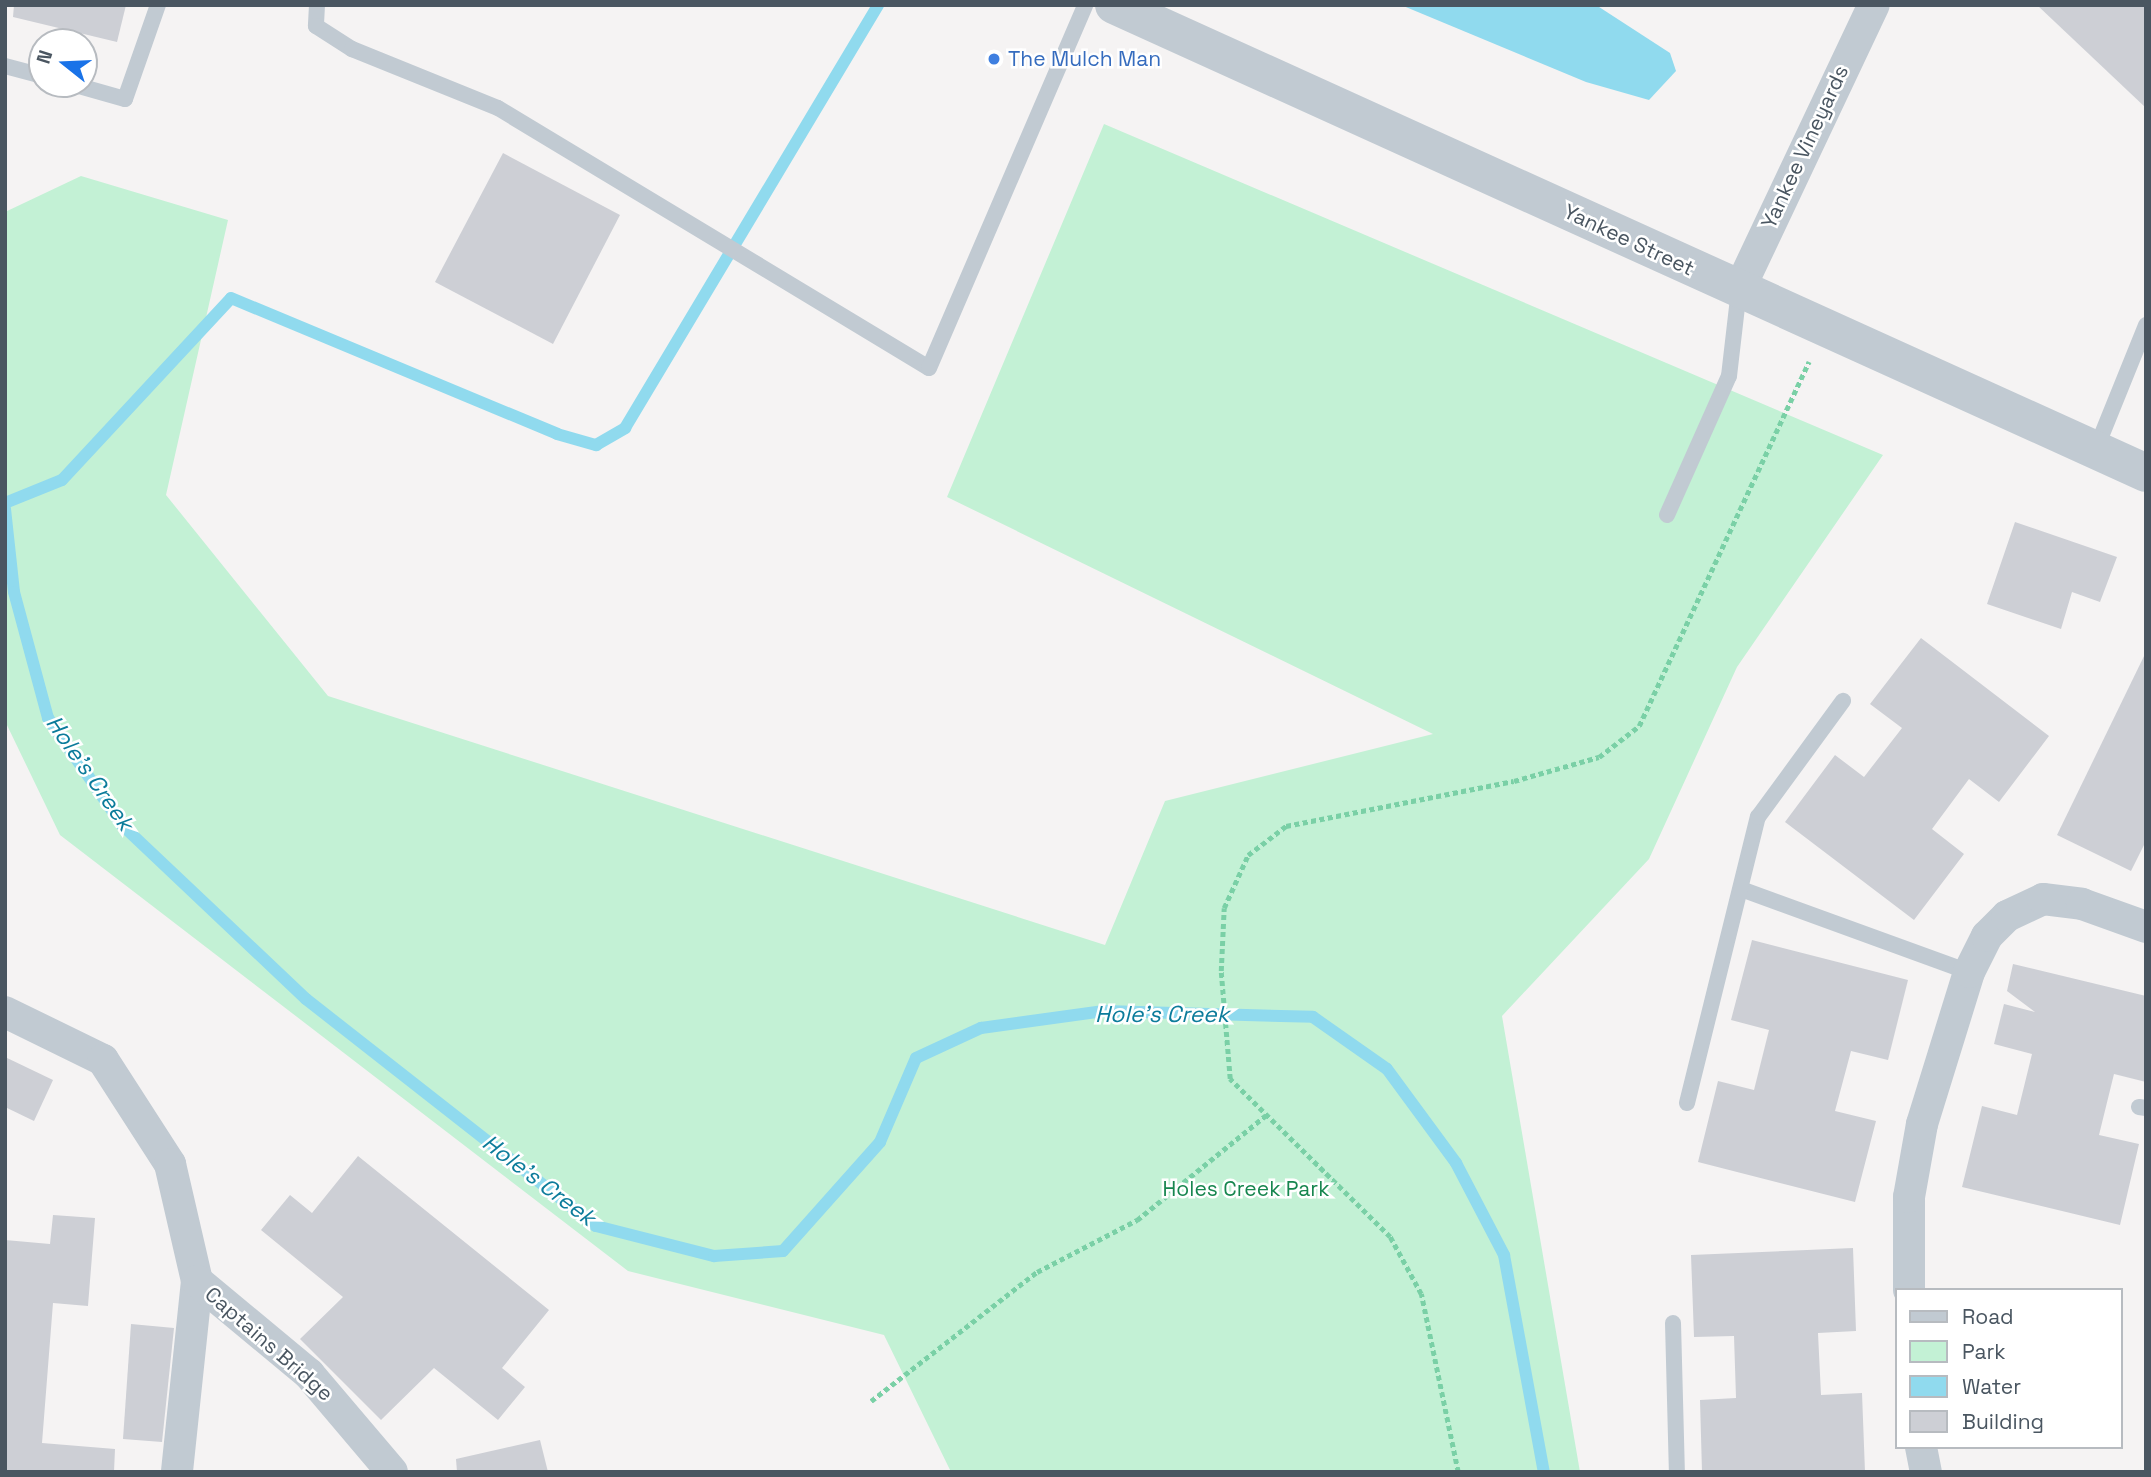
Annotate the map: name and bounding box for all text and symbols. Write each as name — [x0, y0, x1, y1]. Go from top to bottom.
north arrow — [28, 28, 98, 98]
place label: The Mulch Man — [1008, 46, 1161, 72]
text: N — [31, 47, 58, 67]
marker: The Mulch Man — [986, 51, 1002, 67]
street label: Yankee Vineyards — [1756, 61, 1854, 233]
street label: Yankee Street — [1560, 199, 1698, 281]
water label: Hole's Creek — [40, 710, 140, 836]
water label: Hole's Creek — [1095, 1000, 1229, 1028]
water label: Hole's Creek — [477, 1129, 601, 1231]
park label: Holes Creek Park — [1162, 1176, 1330, 1202]
street label: Captains Bridge — [200, 1282, 338, 1406]
legend — [1896, 1288, 2123, 1449]
text: Road — [1962, 1303, 2014, 1330]
text: Park — [1962, 1338, 2006, 1365]
text: Water — [1962, 1373, 2021, 1400]
text: Building — [1962, 1408, 2044, 1435]

